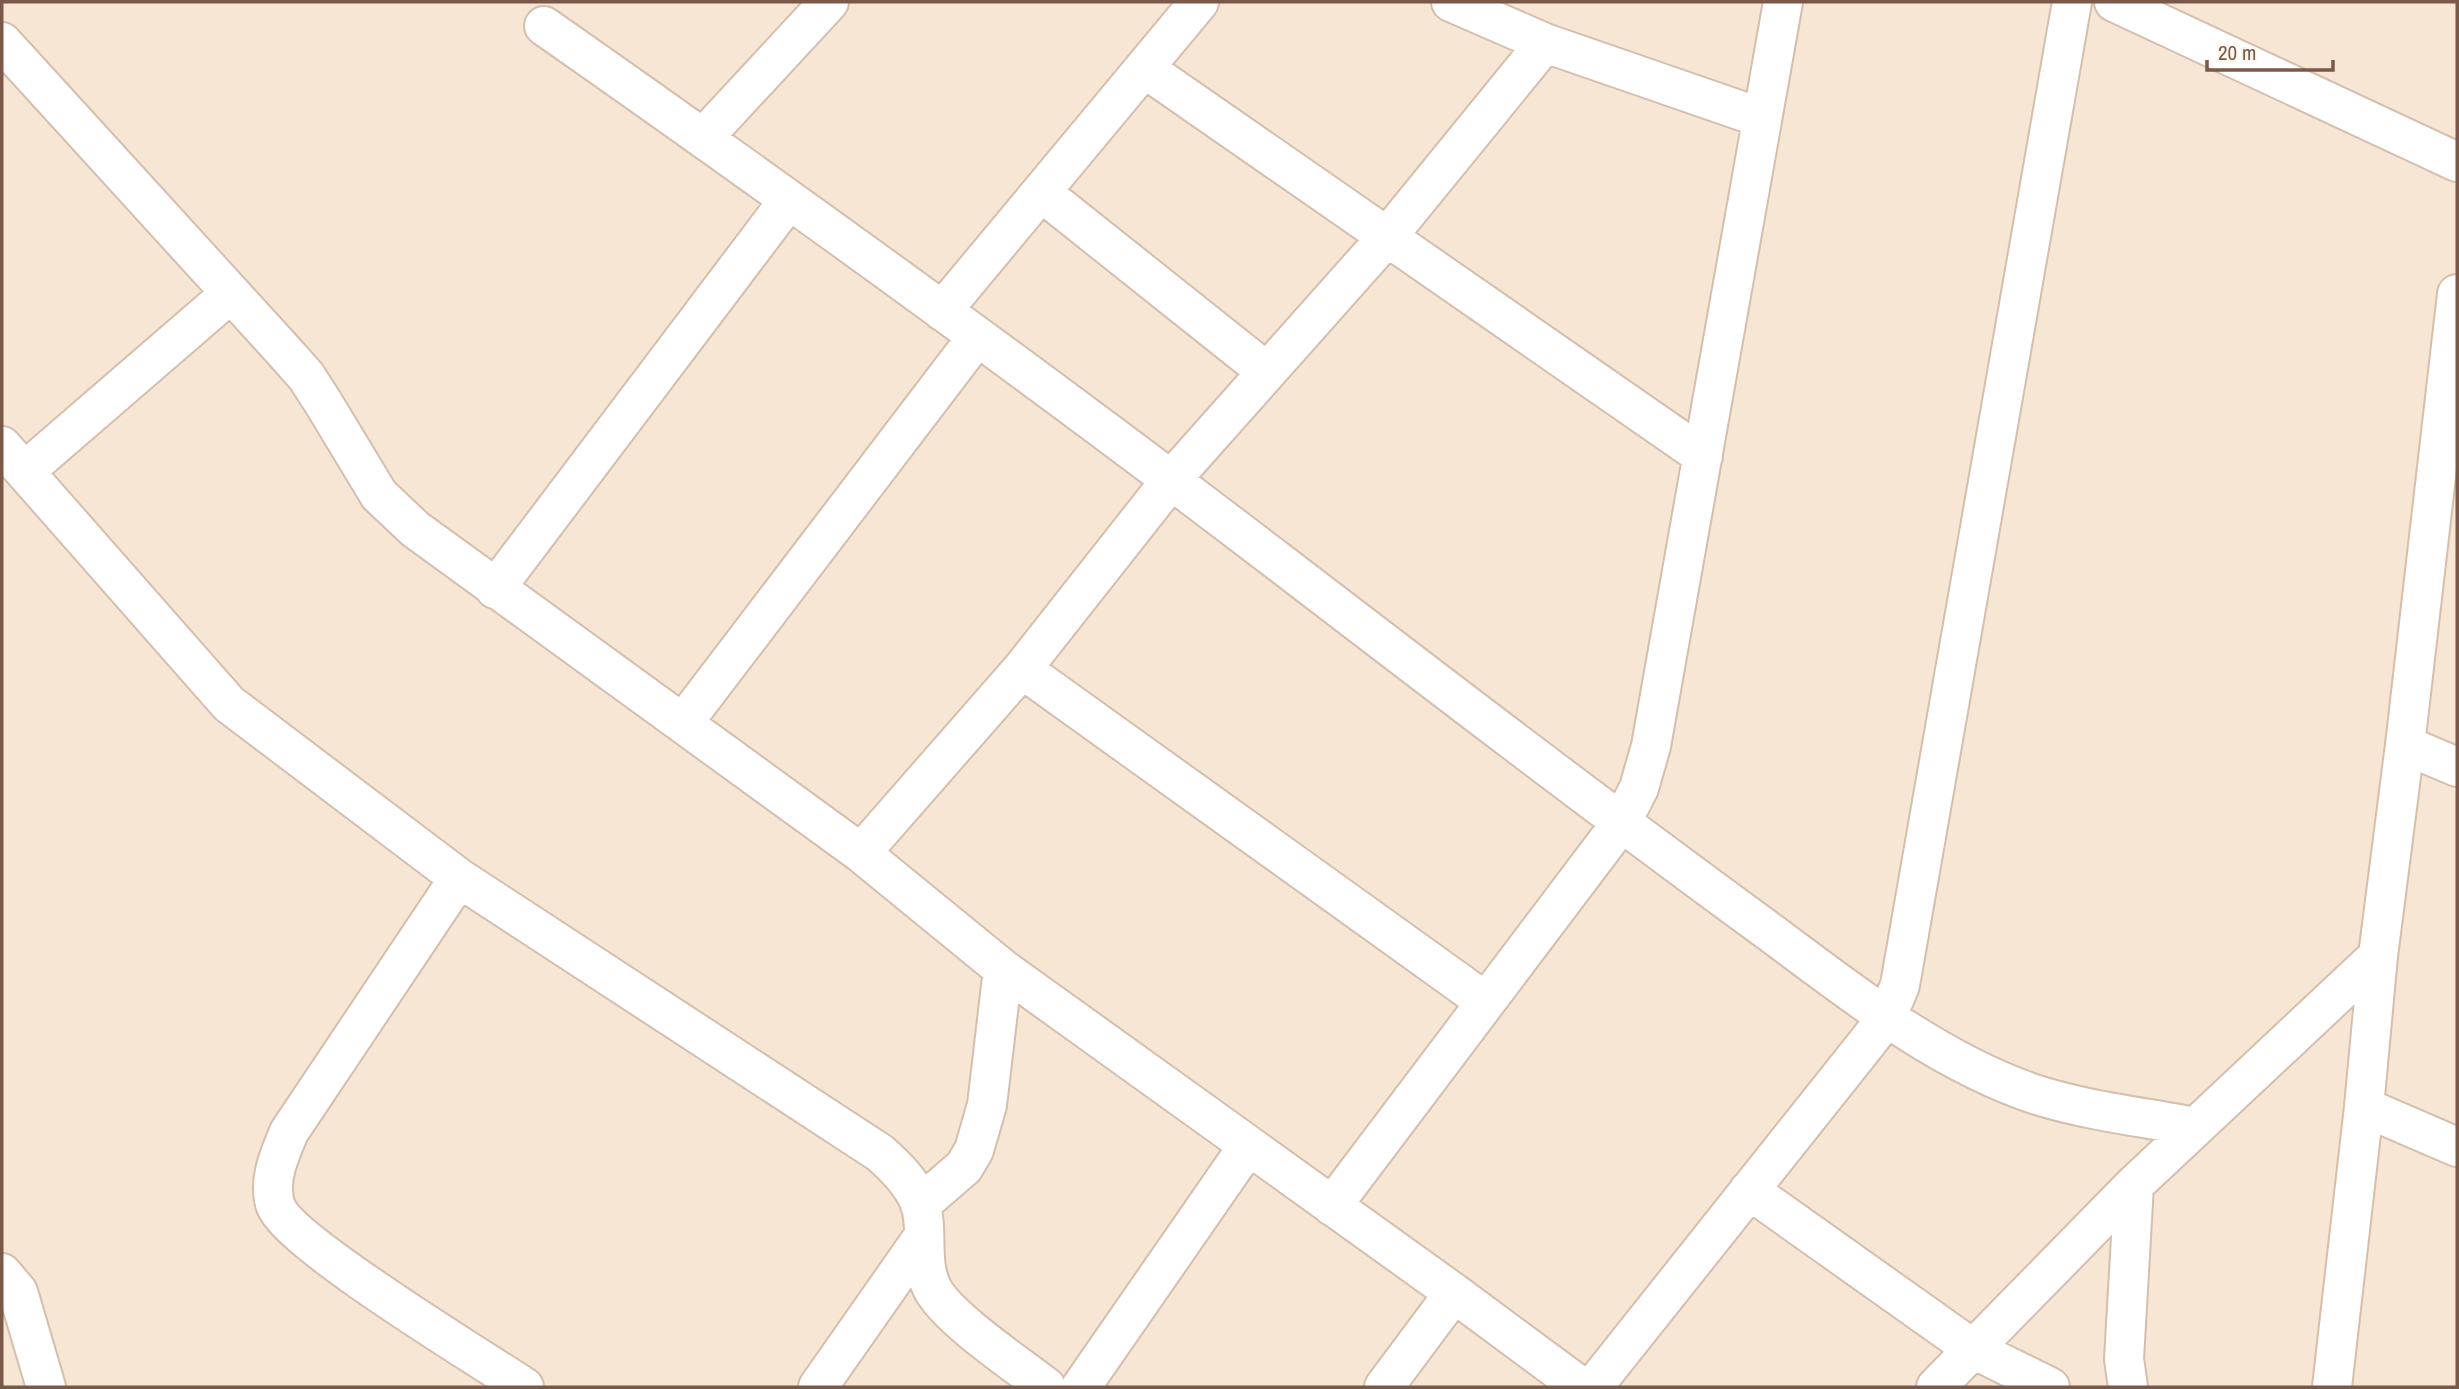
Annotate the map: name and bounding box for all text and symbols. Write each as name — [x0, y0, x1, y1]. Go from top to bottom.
scale bar — [2207, 28, 2333, 72]
text: 20 m — [2218, 38, 2256, 67]

